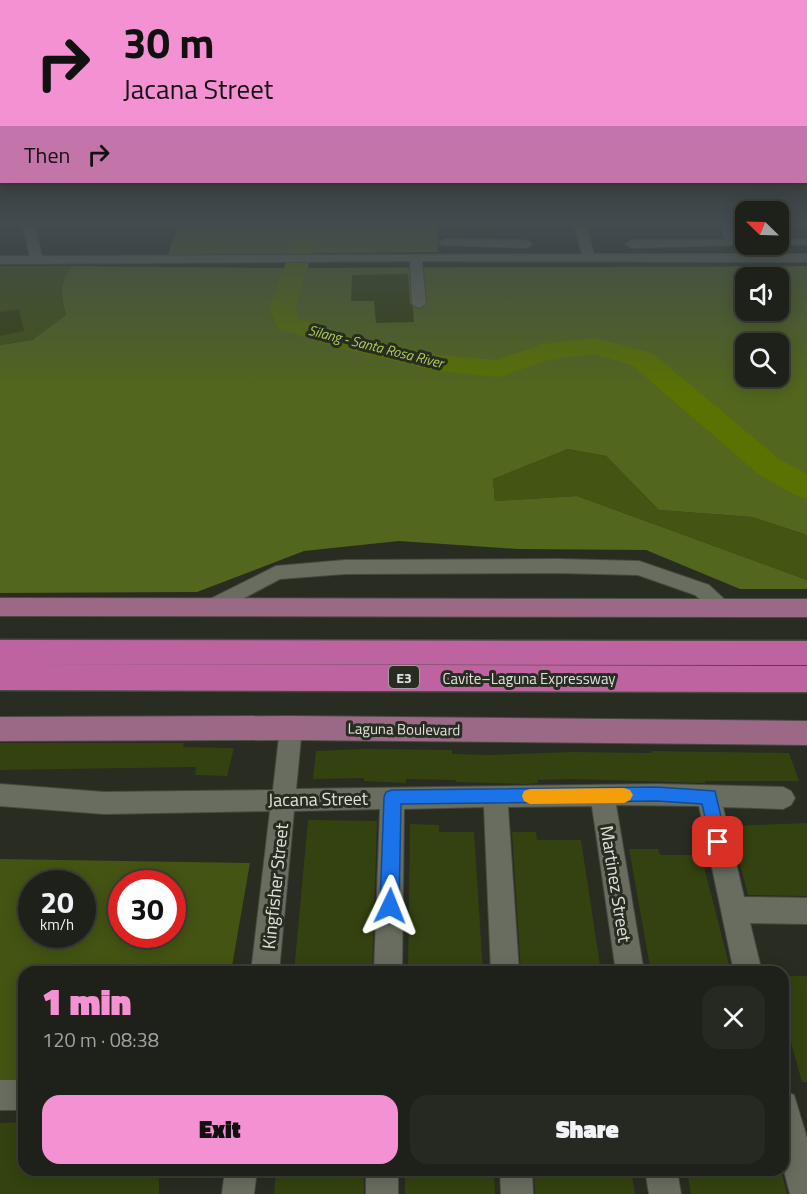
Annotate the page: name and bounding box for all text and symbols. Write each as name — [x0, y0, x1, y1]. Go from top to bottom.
text: 30 m — [123, 10, 215, 74]
icon: right — [24, 24, 102, 102]
text: Jacana Street — [123, 68, 273, 109]
text: Then — [24, 138, 70, 172]
icon: right — [82, 138, 115, 171]
north arrow — [735, 201, 789, 255]
map controls — [735, 201, 789, 387]
button: sound — [735, 267, 789, 321]
water label: Silang - Santa Rosa River — [306, 319, 447, 373]
button: search — [735, 333, 789, 387]
road number: E3 — [389, 666, 419, 688]
street label: Cavite–Laguna Expressway — [442, 667, 616, 690]
street label: Laguna Boulevard — [347, 717, 461, 741]
street label: Jacana Street — [268, 785, 369, 813]
pin — [692, 816, 743, 867]
street label: Kingfisher Street — [255, 821, 295, 950]
street label: Martinez Street — [593, 824, 639, 945]
icon: arrive — [701, 825, 734, 858]
speed limit sign: 30 — [108, 870, 186, 948]
position arrow — [358, 874, 422, 938]
text: 20 — [40, 879, 74, 925]
text: km/h — [40, 913, 74, 936]
text: 1 min — [42, 974, 131, 1029]
button: close — [702, 986, 765, 1049]
text: 120 m · 08:38 — [42, 1024, 159, 1055]
button: Exit — [42, 1095, 398, 1164]
button: Share — [410, 1095, 765, 1164]

